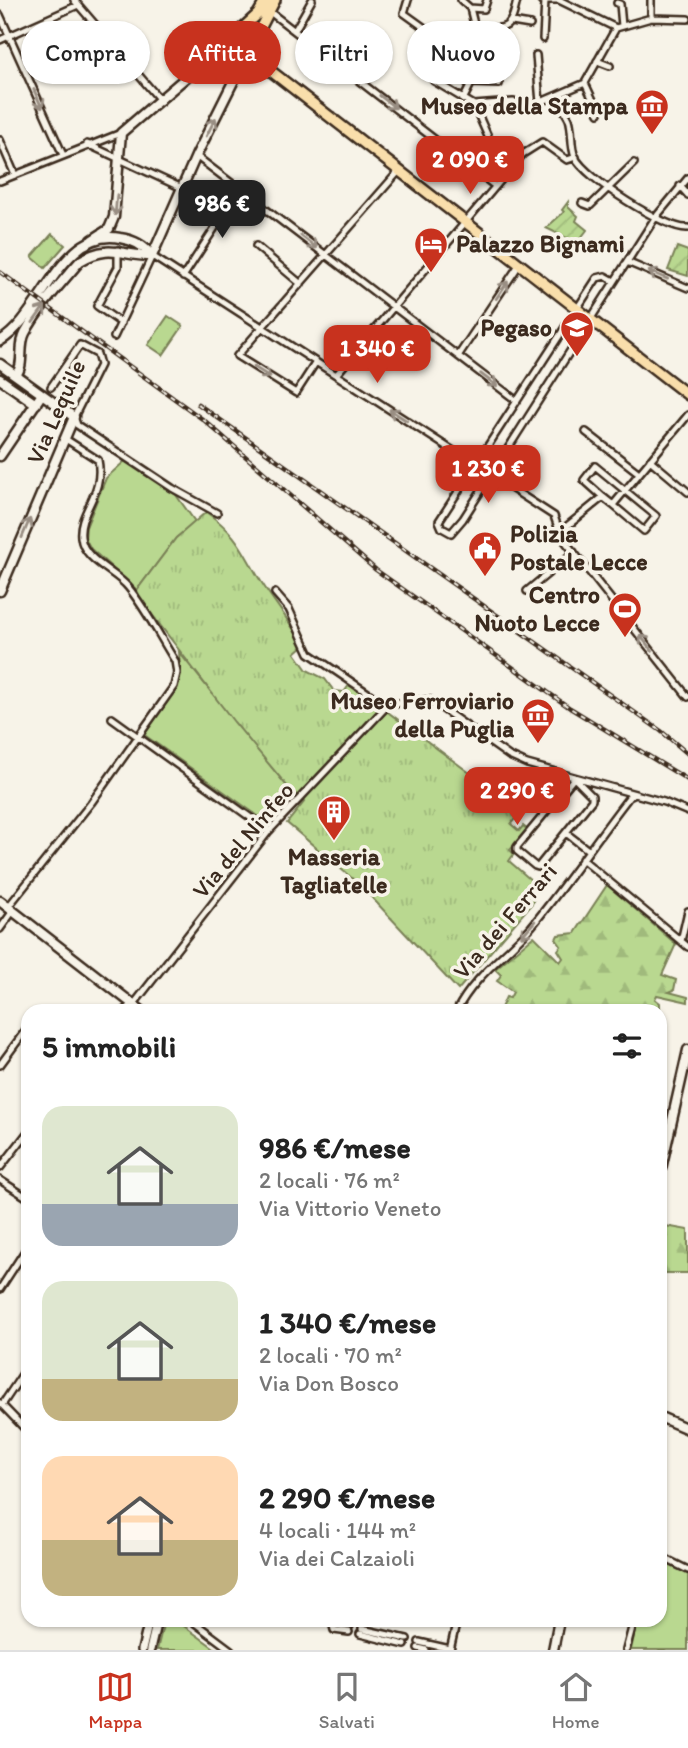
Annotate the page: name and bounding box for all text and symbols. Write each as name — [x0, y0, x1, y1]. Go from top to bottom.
chip: Compra — [21, 21, 150, 84]
chip: Affitta — [164, 21, 281, 84]
chip: Filtri — [295, 21, 393, 84]
chip: Nuovo — [407, 21, 520, 84]
museum icon: Museo della Stampa — [633, 87, 671, 136]
one-way arrow — [32, 88, 45, 109]
place label: Museo della Stampa — [421, 91, 628, 121]
one-way arrow — [378, 95, 396, 110]
one-way arrow — [204, 117, 218, 138]
pin: 2 090 € — [405, 136, 535, 196]
text: 2 090 € — [432, 145, 508, 173]
pin: 986 € — [173, 180, 271, 240]
text: 986 € — [194, 189, 250, 217]
one-way arrow — [109, 193, 122, 216]
hotel icon: Palazzo Bignami — [412, 225, 450, 274]
place label: Palazzo Bignami — [456, 229, 625, 259]
one-way arrow — [299, 235, 317, 250]
one-way arrow — [647, 268, 669, 281]
one-way arrow — [495, 281, 509, 301]
one-way arrow — [32, 305, 46, 324]
school or university icon: Pegaso — [558, 309, 596, 358]
place label: Pegaso — [481, 313, 552, 343]
pin: 1 340 € — [312, 326, 442, 385]
text: 1 340 € — [340, 334, 414, 362]
street label: Via Lequile — [20, 355, 91, 469]
one-way arrow — [252, 365, 272, 379]
one-way arrow — [480, 373, 498, 388]
one-way arrow — [389, 408, 409, 422]
pin: 1 230 € — [423, 446, 553, 505]
text: 1 230 € — [452, 454, 524, 482]
one-way arrow — [20, 518, 33, 540]
place label: Polizia Postale Lecce — [510, 519, 648, 576]
public building icon: Polizia Postale Lecce — [466, 529, 504, 578]
place label: Centro Nuoto Lecce — [475, 580, 600, 637]
sports icon: Centro Nuoto Lecce — [606, 590, 644, 639]
one-way arrow — [638, 634, 653, 653]
place label: Museo Ferroviario della Puglia — [330, 686, 514, 744]
museum icon: Museo Ferroviario della Puglia — [519, 696, 557, 745]
pin: 2 290 € — [452, 768, 582, 827]
street label: Via del Ninfeo — [186, 776, 300, 904]
text: 2 290 € — [480, 776, 554, 804]
building icon: Masseria Tagliatelle — [315, 793, 353, 842]
place label: Masseria Tagliatelle — [280, 842, 387, 900]
street label: Via dei Ferrari — [446, 857, 563, 985]
one-way arrow — [520, 919, 536, 937]
icon: filters — [608, 1027, 646, 1065]
text: 5 immobili — [42, 1028, 176, 1065]
text: 986 €/mese — [259, 1129, 411, 1166]
icon: home — [98, 1134, 182, 1218]
text: 2 locali · 76 m² — [259, 1166, 400, 1194]
text: Via Vittorio Veneto — [259, 1194, 441, 1222]
text: 1 340 €/mese — [259, 1304, 436, 1341]
icon: home — [98, 1309, 182, 1393]
text: 2 locali · 70 m² — [259, 1341, 402, 1369]
text: Via Don Bosco — [259, 1369, 399, 1397]
text: 2 290 €/mese — [259, 1479, 435, 1516]
icon: home — [98, 1484, 182, 1568]
text: 4 locali · 144 m² — [259, 1516, 416, 1544]
text: Via dei Calzaioli — [259, 1544, 415, 1572]
tab: Mappa — [88, 1668, 142, 1733]
tab: Salvati — [319, 1668, 375, 1733]
tab: Home — [552, 1668, 600, 1733]

